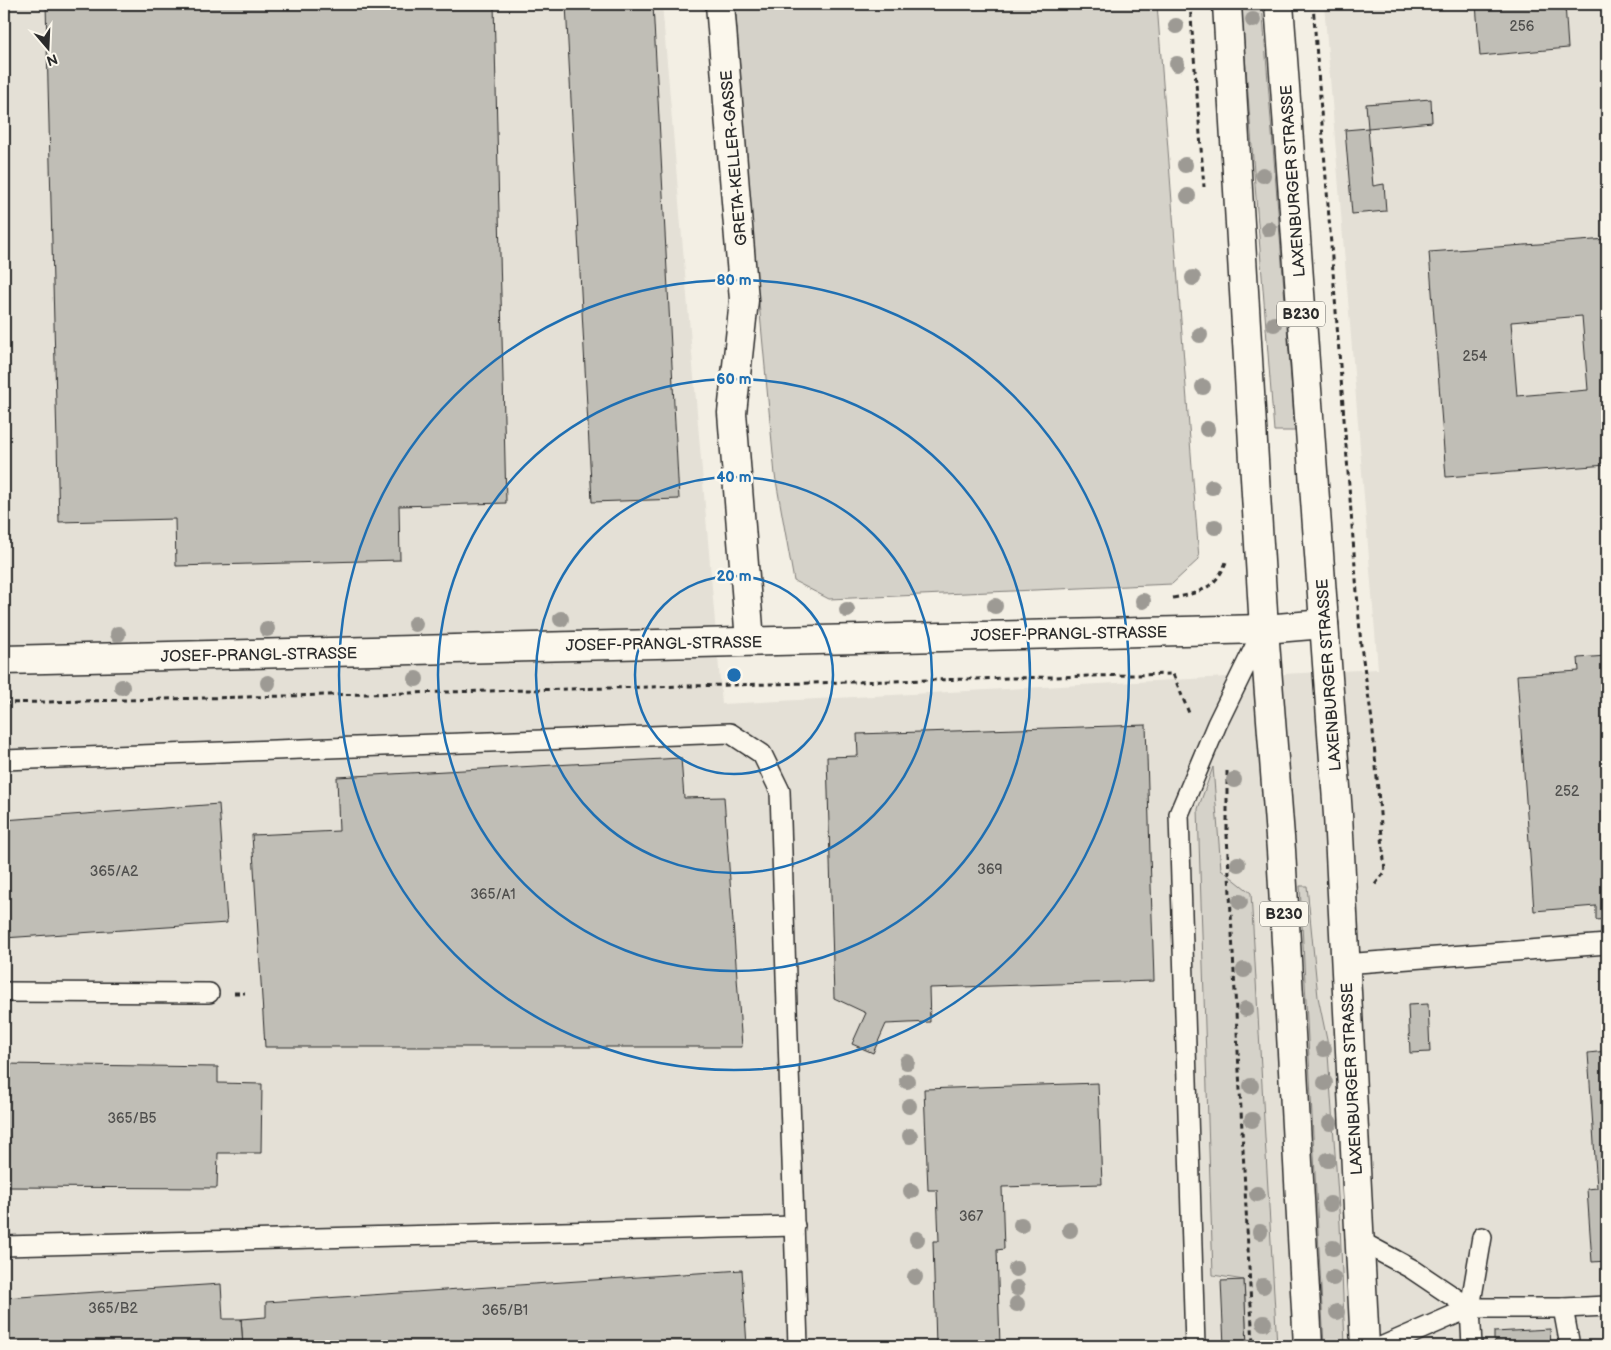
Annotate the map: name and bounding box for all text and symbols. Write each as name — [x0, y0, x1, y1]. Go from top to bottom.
house number: 256 — [1510, 18, 1535, 35]
north arrow — [22, 22, 72, 72]
text: N — [44, 50, 60, 70]
street label: GRETA-KELLER-GASSE — [717, 69, 752, 246]
street label: LAXENBURGER STRASSE — [1277, 84, 1310, 278]
text: 80 m — [716, 271, 752, 290]
road number: B230 — [1277, 302, 1325, 326]
house number: 254 — [1463, 348, 1488, 365]
text: 60 m — [716, 370, 752, 389]
text: 40 m — [716, 468, 752, 487]
text: 20 m — [717, 567, 752, 586]
street label: LAXENBURGER STRASSE — [1313, 578, 1346, 772]
street label: JOSEF-PRANGL-STRASSE — [971, 623, 1167, 646]
street label: JOSEF-PRANGL-STRASSE — [566, 633, 762, 656]
street label: JOSEF-PRANGL-STRASSE — [161, 644, 357, 667]
centre of rings — [725, 666, 743, 684]
house number: 252 — [1555, 783, 1580, 800]
house number: 369 — [977, 861, 1003, 878]
house number: 365/A2 — [90, 863, 139, 880]
house number: 365/A1 — [470, 886, 516, 903]
road number: B230 — [1260, 902, 1308, 926]
street label: LAXENBURGER STRASSE — [1338, 982, 1367, 1176]
house number: 365/B5 — [107, 1110, 157, 1127]
house number: 367 — [959, 1208, 983, 1225]
house number: 365/B2 — [88, 1300, 138, 1317]
house number: 365/B1 — [482, 1302, 528, 1319]

